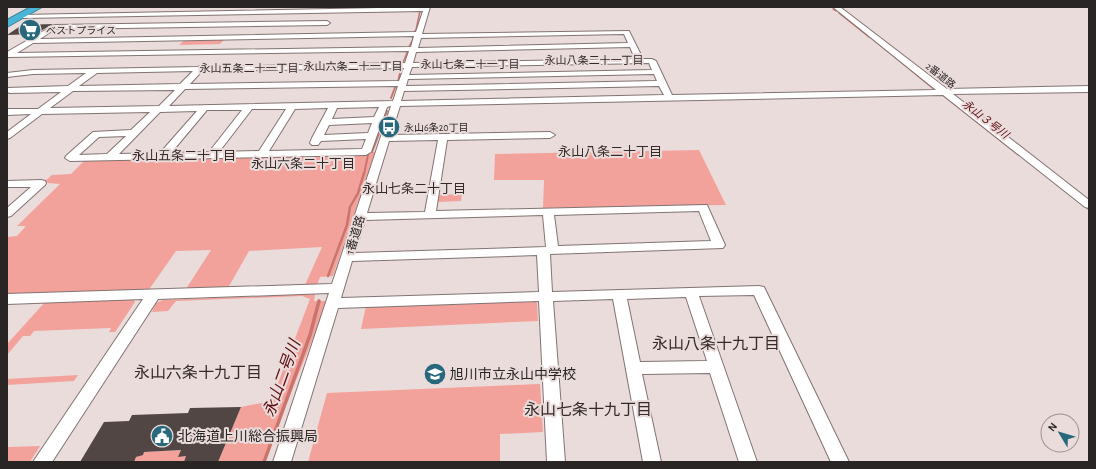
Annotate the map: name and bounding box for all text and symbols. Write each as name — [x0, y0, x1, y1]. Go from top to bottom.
supermarket icon: ベストプライス — [17, 17, 43, 43]
place label: ベストプライス — [46, 26, 116, 36]
district label: 永山八条二十一丁目 — [545, 54, 644, 66]
district label: 永山七条二十一丁目 — [421, 58, 520, 70]
district label: 永山六条二十一丁目 — [304, 60, 403, 72]
street label: 2番道路 — [924, 60, 958, 90]
district label: 永山五条二十一丁目 — [200, 62, 299, 74]
water label: 永山３号川 — [961, 97, 1012, 141]
bus stop icon: 永山6条20丁目 — [376, 114, 402, 140]
place label: 永山6条20丁目 — [404, 122, 469, 133]
district label: 永山八条二十丁目 — [558, 144, 662, 159]
district label: 永山五条二十丁目 — [132, 148, 236, 163]
district label: 永山六条二十丁目 — [251, 156, 355, 171]
district label: 永山七条二十丁目 — [362, 181, 466, 196]
street label: 1番道路 — [342, 214, 367, 256]
district label: 永山八条十九丁目 — [652, 335, 780, 352]
water label: 永山二号川 — [260, 336, 304, 419]
school or university icon: 旭川市立永山中学校 — [422, 361, 448, 387]
district label: 永山六条十九丁目 — [134, 364, 262, 381]
place label: 旭川市立永山中学校 — [450, 367, 576, 382]
district label: 永山七条十九丁目 — [524, 401, 652, 418]
north arrow — [1040, 413, 1080, 453]
text: N — [1046, 421, 1059, 434]
public building icon: 北海道上川総合振興局 — [149, 423, 175, 449]
place label: 北海道上川総合振興局 — [178, 428, 318, 444]

